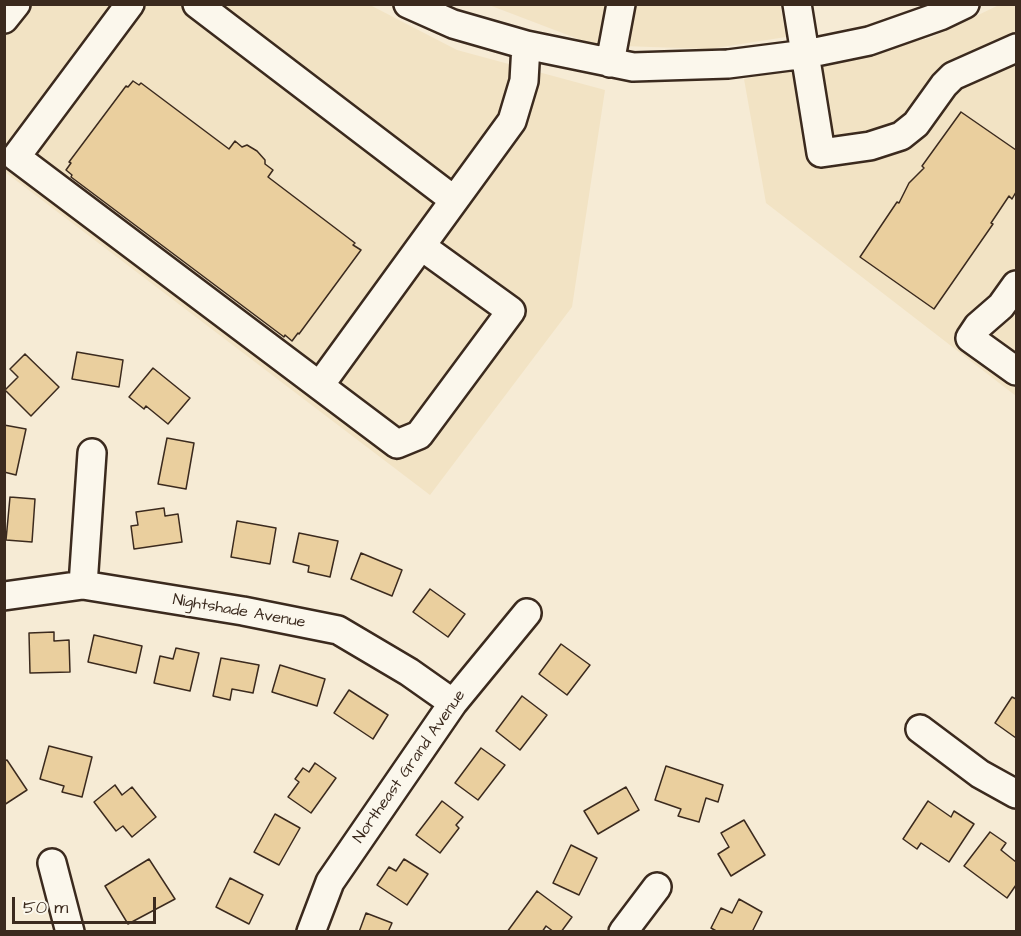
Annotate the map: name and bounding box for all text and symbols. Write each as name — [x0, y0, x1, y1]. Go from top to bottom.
street label: Nightshade Avenue — [171, 591, 307, 633]
street label: Northeast Grand Avenue — [350, 687, 470, 847]
scale bar — [15, 885, 159, 923]
text: 50 m — [23, 895, 68, 920]

